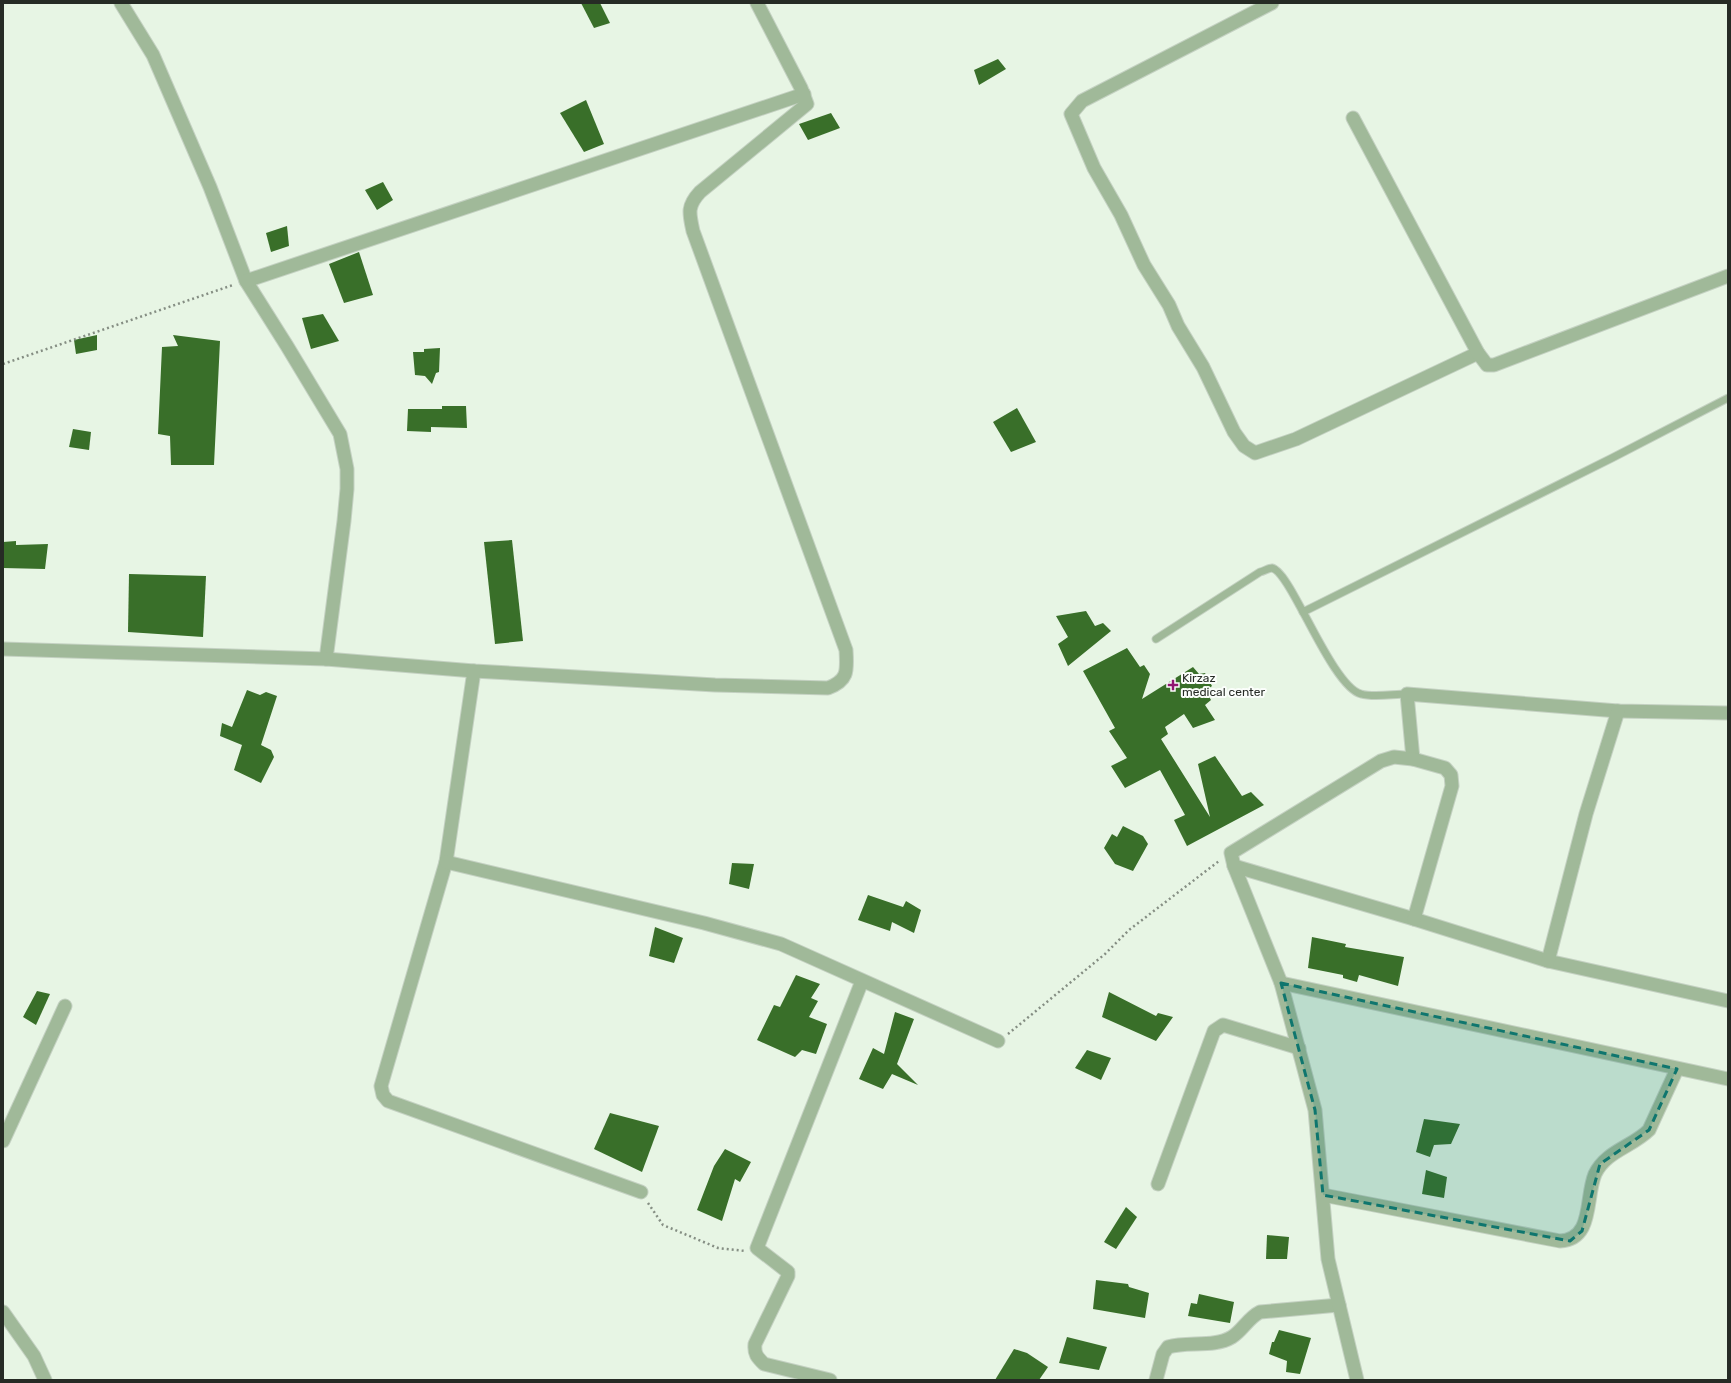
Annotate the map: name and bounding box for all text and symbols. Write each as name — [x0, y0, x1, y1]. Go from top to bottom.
place label: Kirzaz medical center — [1182, 671, 1265, 699]
marker: Kirzaz medical center — [1167, 679, 1179, 691]

